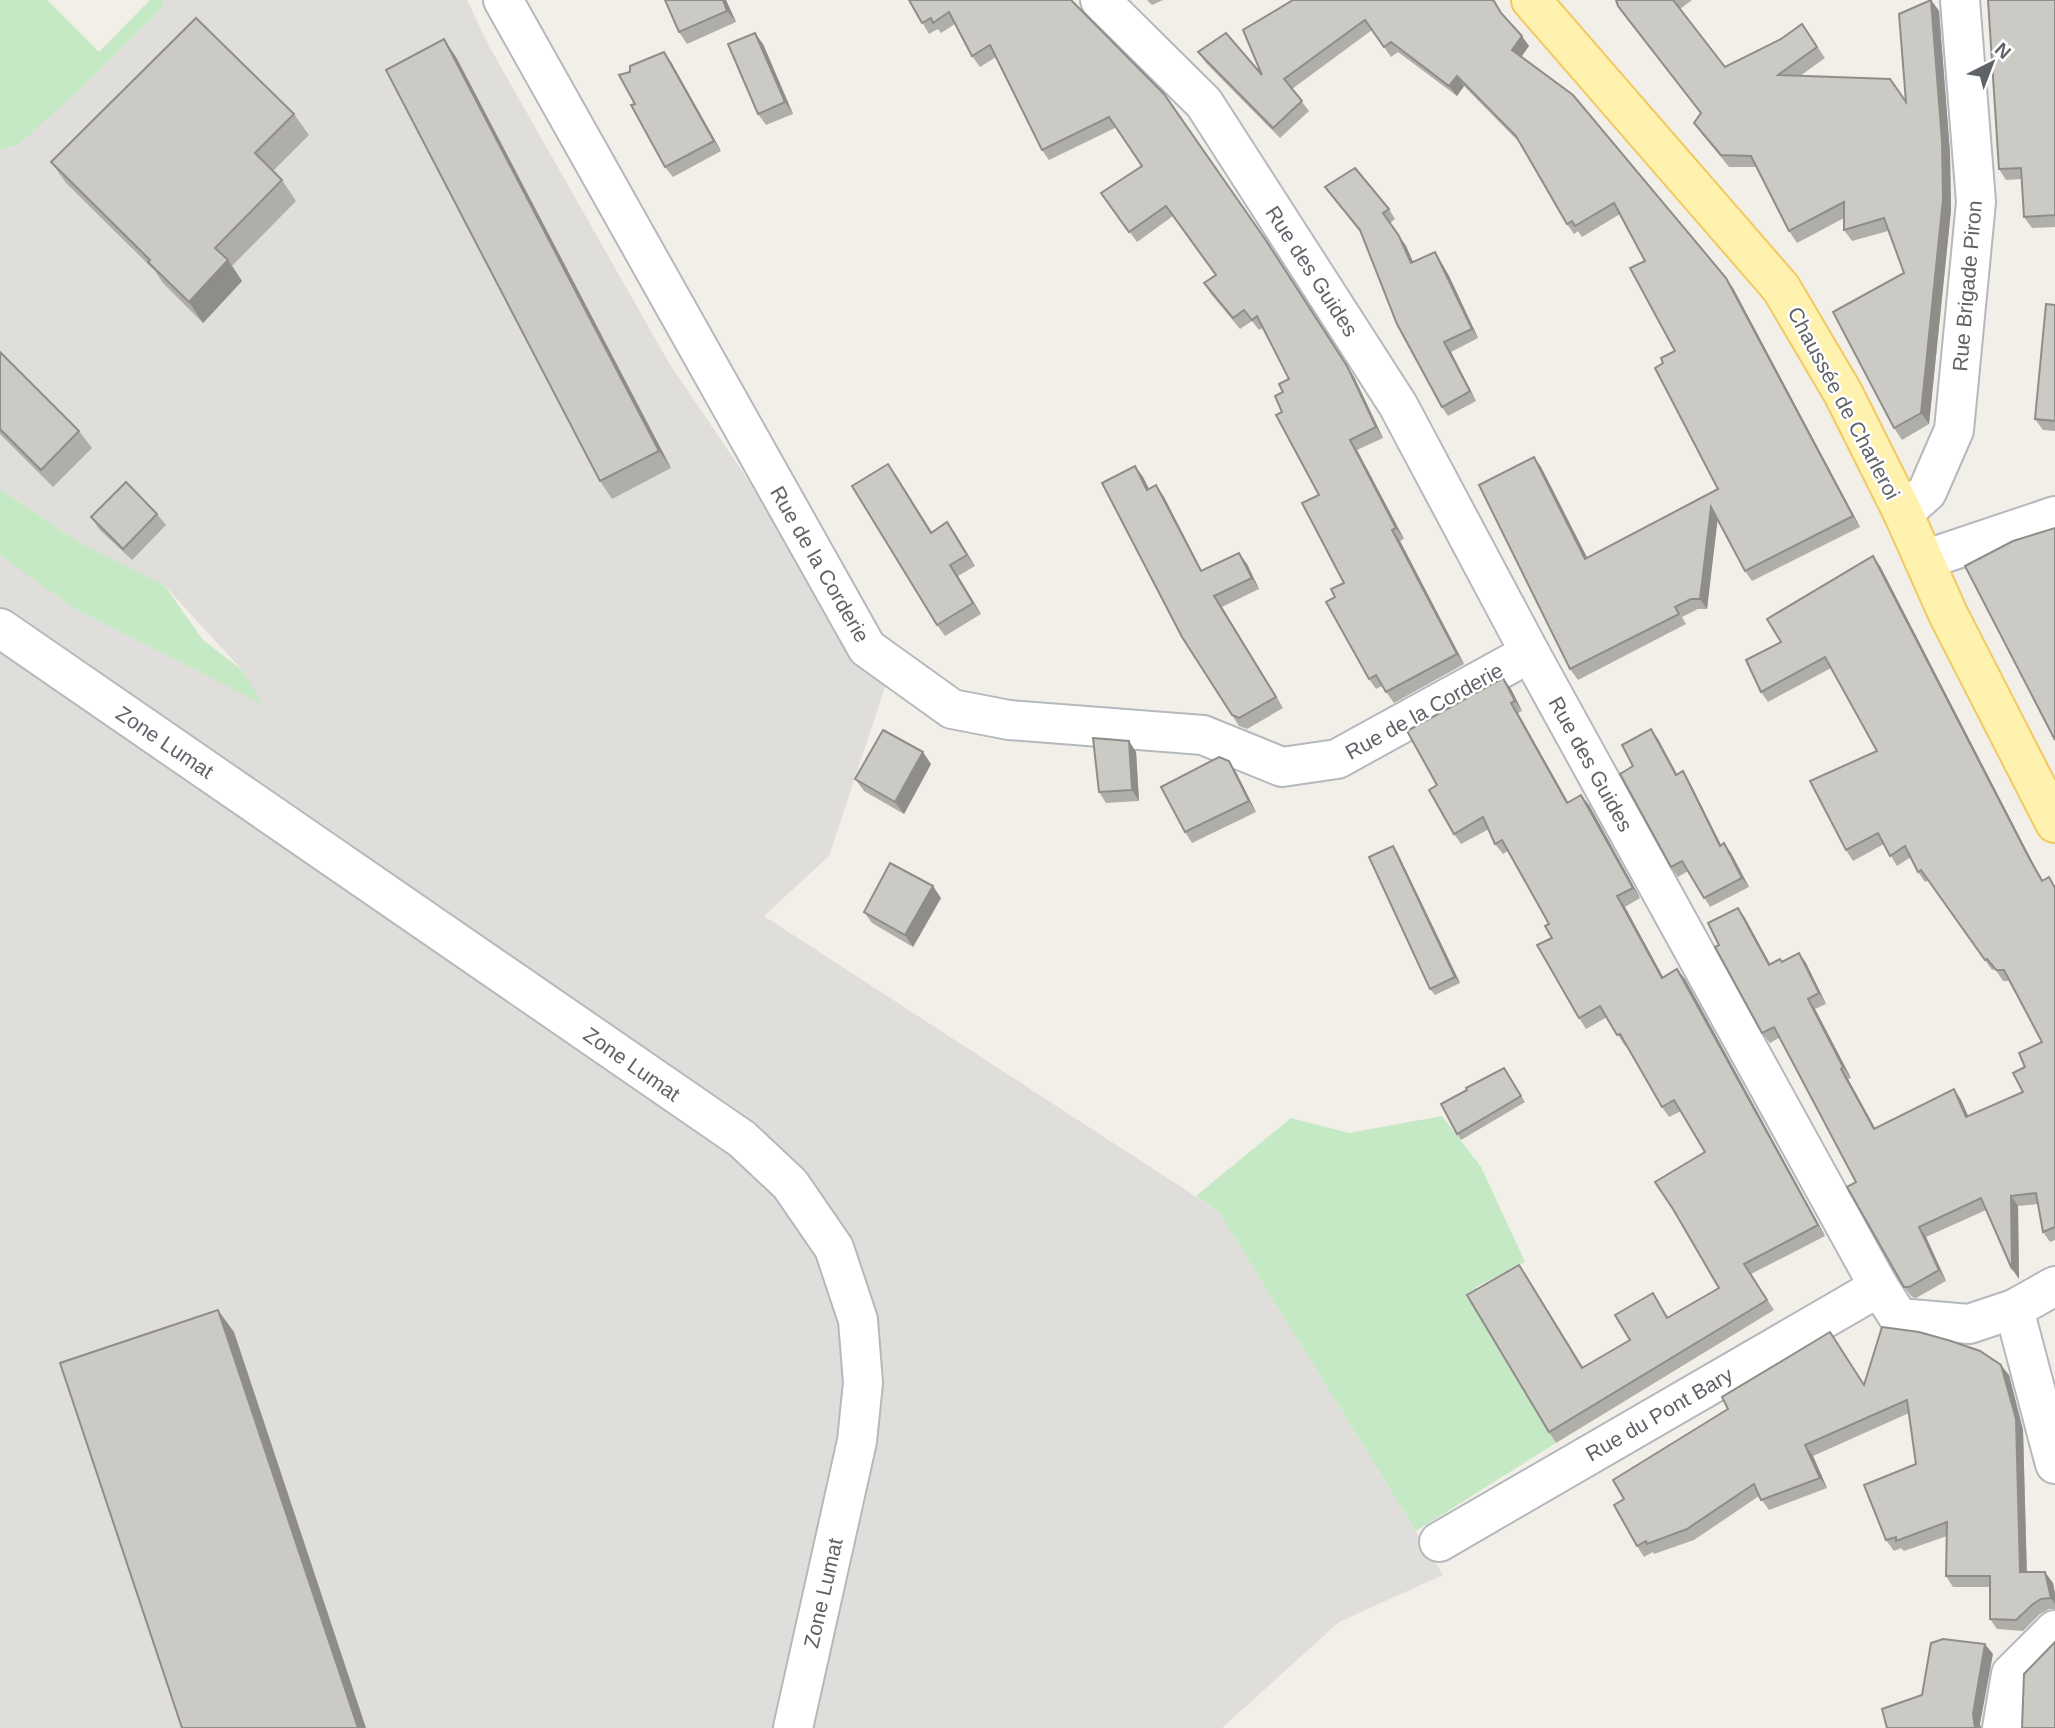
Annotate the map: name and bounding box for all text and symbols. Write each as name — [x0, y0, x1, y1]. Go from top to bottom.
north arrow — [1957, 28, 2027, 98]
text: N — [1991, 38, 2015, 63]
street label: Rue Brigade Piron — [1948, 200, 1986, 372]
street label: Rue des Guides — [1261, 202, 1363, 340]
street label: Chaussée de Charleroi — [1783, 303, 1905, 503]
street label: Rue de la Corderie — [766, 482, 874, 646]
street label: Rue de la Corderie — [1341, 658, 1507, 764]
street label: Rue des Guides — [1544, 693, 1638, 835]
street label: Zone Lumat — [112, 701, 218, 783]
street label: Zone Lumat — [579, 1022, 685, 1106]
street label: Rue du Pont Bary — [1581, 1362, 1737, 1465]
street label: Zone Lumat — [799, 1536, 847, 1650]

